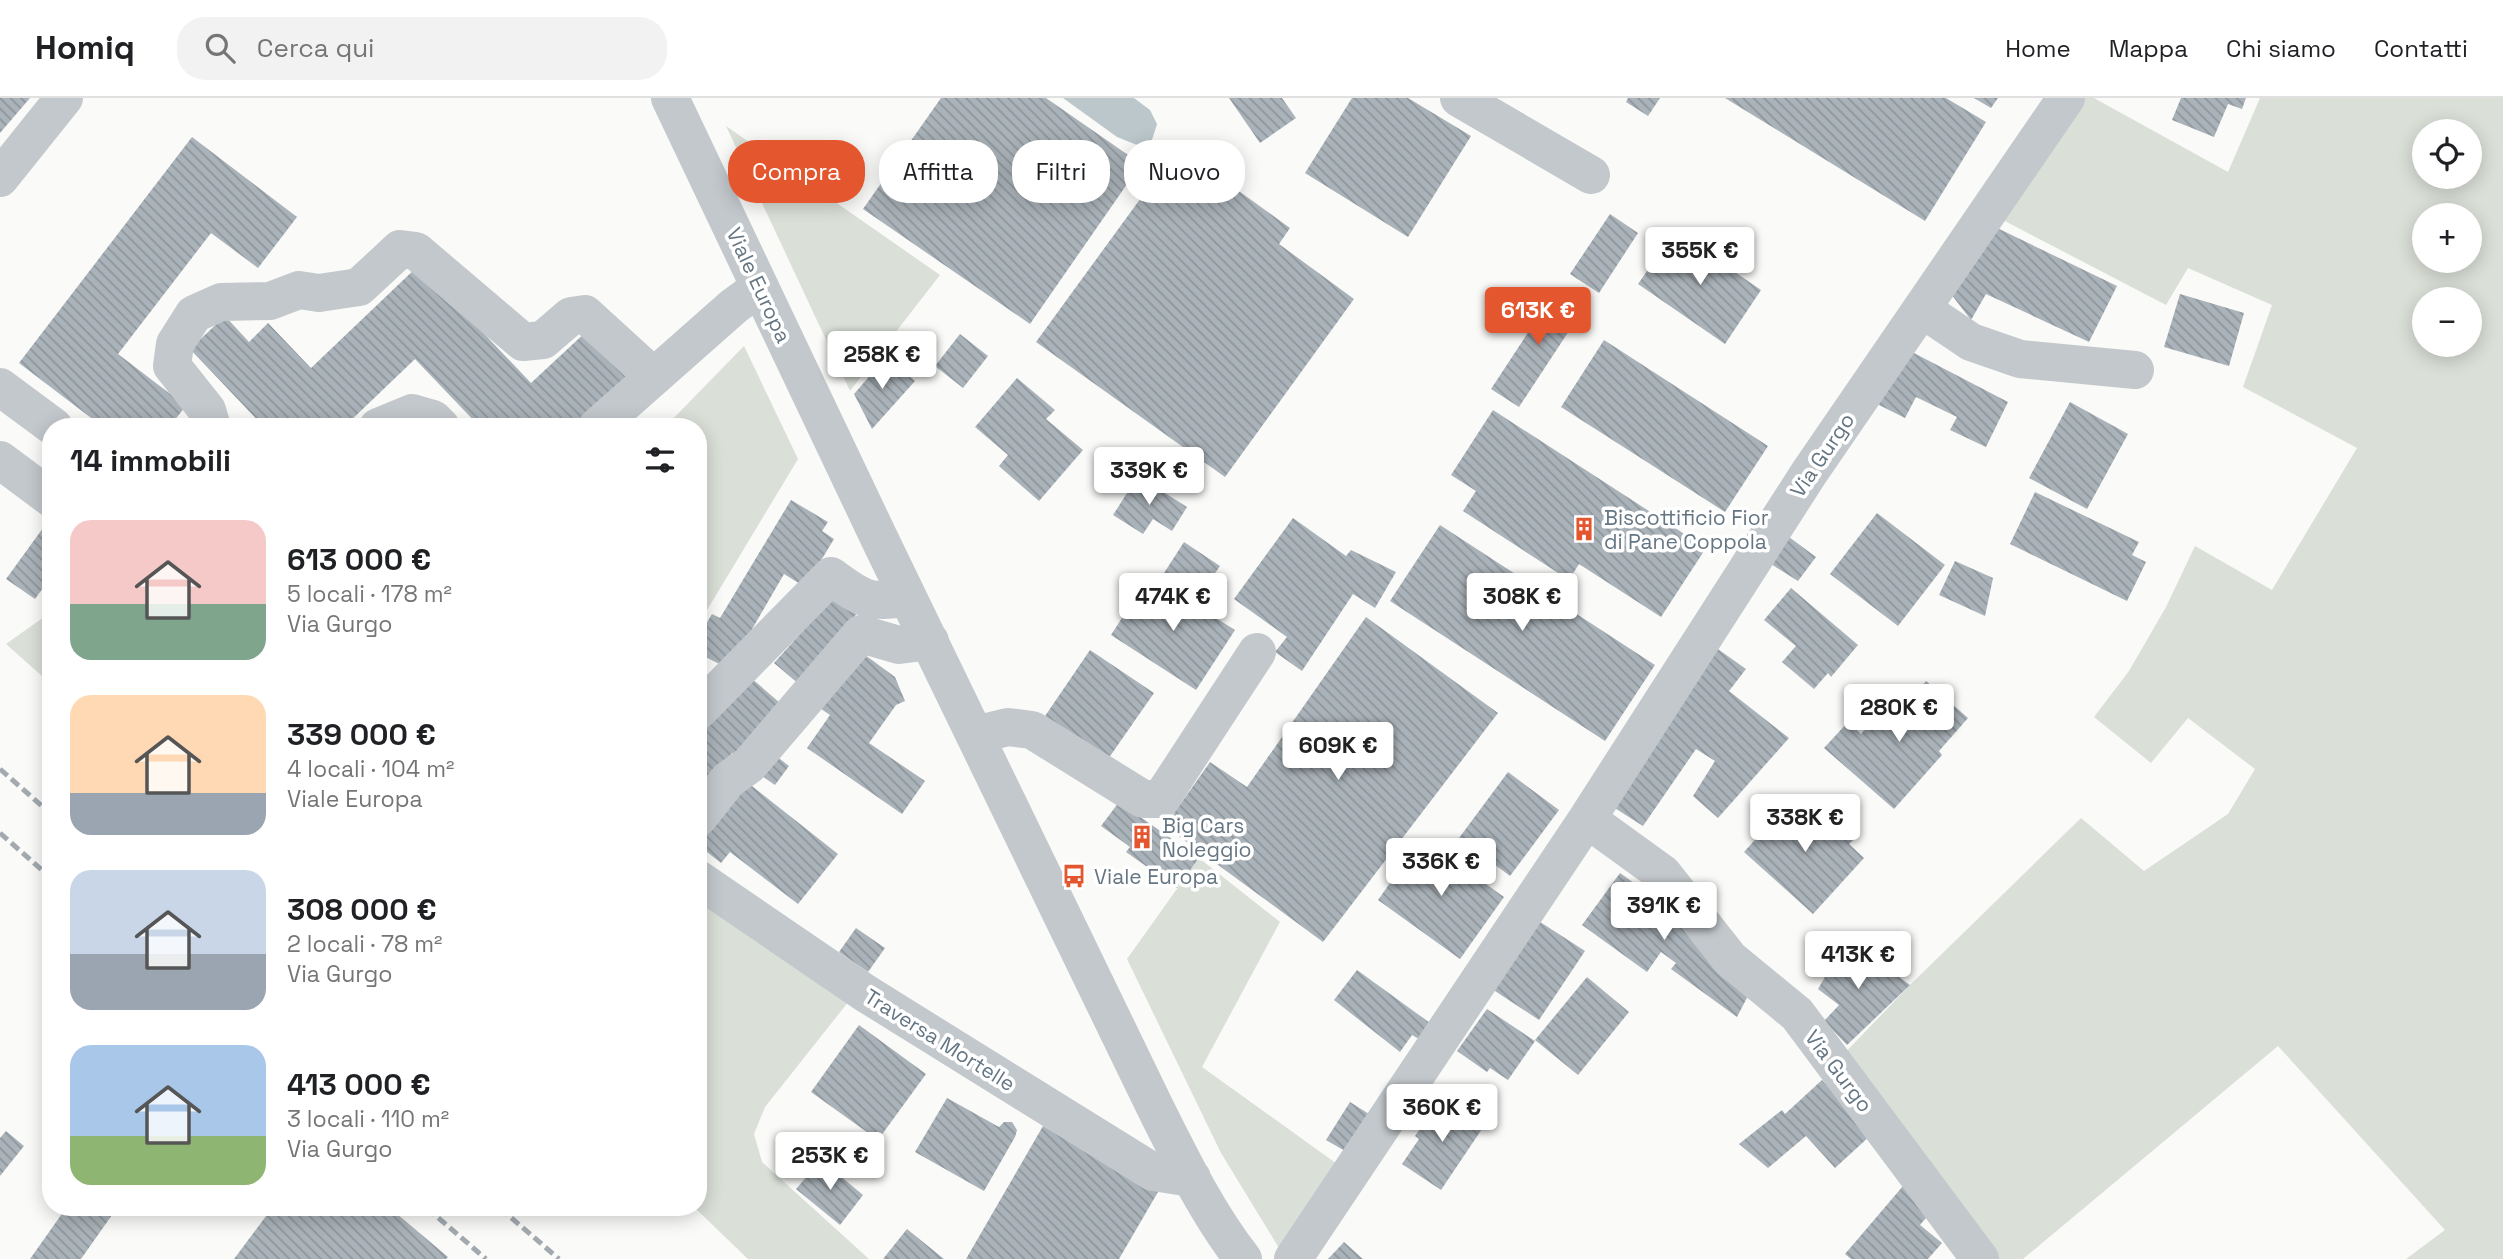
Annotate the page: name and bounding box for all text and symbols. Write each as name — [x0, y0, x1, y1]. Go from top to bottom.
search box — [177, 17, 667, 80]
text: Homiq — [35, 27, 135, 69]
icon: search — [201, 29, 239, 67]
text: Cerca qui — [257, 31, 374, 65]
text: Home — [2005, 33, 2071, 64]
text: Mappa — [2109, 33, 2188, 64]
text: Chi siamo — [2226, 33, 2336, 64]
text: Contatti — [2374, 33, 2468, 64]
map controls — [2412, 119, 2482, 357]
button: locate — [2412, 119, 2482, 189]
chip: Compra — [728, 140, 865, 203]
chip: Affitta — [879, 140, 998, 203]
chip: Filtri — [1012, 140, 1110, 203]
chip: Nuovo — [1124, 140, 1245, 203]
button: + — [2412, 203, 2482, 273]
street label: Viale Europa — [721, 223, 797, 347]
pin: 355K € — [1643, 228, 1757, 287]
text: 355K € — [1661, 235, 1739, 265]
button: − — [2412, 287, 2482, 357]
pin: 613K € — [1481, 288, 1595, 347]
text: 613K € — [1501, 295, 1575, 325]
pin: 258K € — [825, 331, 939, 391]
text: 258K € — [843, 339, 921, 369]
street label: Via Gurgo — [1784, 408, 1860, 502]
text: 14 immobili — [70, 441, 231, 480]
icon: filters — [641, 441, 679, 479]
pin: 339K € — [1092, 448, 1206, 507]
text: 339K € — [1110, 455, 1188, 485]
place label: Biscottificio Fior di Pane Coppola — [1604, 504, 1769, 555]
building icon: Biscottificio Fior di Pane Coppola — [1570, 515, 1598, 543]
text: 613 000 € — [287, 540, 431, 579]
icon: home — [126, 548, 210, 632]
pin: 474K € — [1116, 574, 1230, 633]
pin: 308K € — [1465, 574, 1579, 633]
text: 5 locali · 178 m² — [287, 579, 452, 609]
text: 474K € — [1135, 581, 1211, 611]
text: 308K € — [1483, 581, 1561, 611]
text: Via Gurgo — [287, 609, 393, 639]
pin: 280K € — [1842, 684, 1956, 744]
text: 280K € — [1860, 692, 1938, 722]
text: 339 000 € — [287, 715, 436, 754]
pin: 609K € — [1281, 722, 1395, 782]
icon: home — [126, 723, 210, 807]
text: 609K € — [1298, 730, 1378, 760]
text: 4 locali · 104 m² — [287, 754, 454, 784]
text: Viale Europa — [287, 784, 423, 814]
pin: 338K € — [1748, 794, 1862, 854]
text: 338K € — [1766, 802, 1844, 832]
place label: Big Cars Noleggio — [1162, 812, 1252, 863]
building icon: Big Cars Noleggio — [1128, 823, 1156, 851]
pin: 336K € — [1384, 838, 1498, 898]
text: 336K € — [1402, 846, 1480, 876]
bus stop icon: Viale Europa — [1060, 862, 1088, 890]
place label: Viale Europa — [1094, 863, 1218, 890]
pin: 391K € — [1607, 882, 1721, 942]
text: 308 000 € — [287, 890, 437, 929]
text: 391K € — [1627, 890, 1701, 920]
icon: home — [126, 898, 210, 982]
text: 2 locali · 78 m² — [287, 929, 442, 959]
pin: 413K € — [1801, 932, 1915, 991]
text: 413K € — [1821, 939, 1895, 969]
text: Via Gurgo — [287, 959, 393, 989]
street label: Traversa Mortelle — [860, 983, 1020, 1097]
street label: Via Gurgo — [1799, 1024, 1879, 1118]
text: 413 000 € — [287, 1065, 431, 1104]
icon: home — [126, 1073, 210, 1157]
pin: 360K € — [1385, 1084, 1499, 1144]
text: 360K € — [1403, 1092, 1481, 1122]
text: 3 locali · 110 m² — [287, 1104, 449, 1134]
pin: 253K € — [773, 1132, 887, 1192]
text: Via Gurgo — [287, 1134, 393, 1164]
text: 253K € — [791, 1140, 869, 1170]

